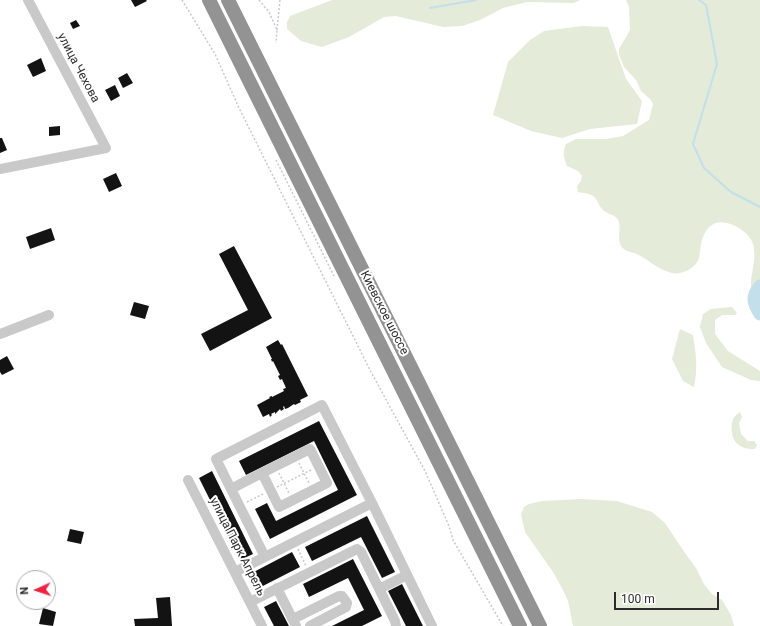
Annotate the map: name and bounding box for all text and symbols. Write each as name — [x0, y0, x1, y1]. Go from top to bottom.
street label: улица Чехова — [54, 31, 102, 105]
street label: Киевское шоссе — [357, 269, 411, 357]
street label: улица Парк Апрель — [206, 495, 268, 599]
north arrow — [16, 570, 56, 610]
scale bar — [616, 584, 721, 610]
text: N — [18, 586, 31, 595]
text: 100 m — [621, 592, 655, 606]

